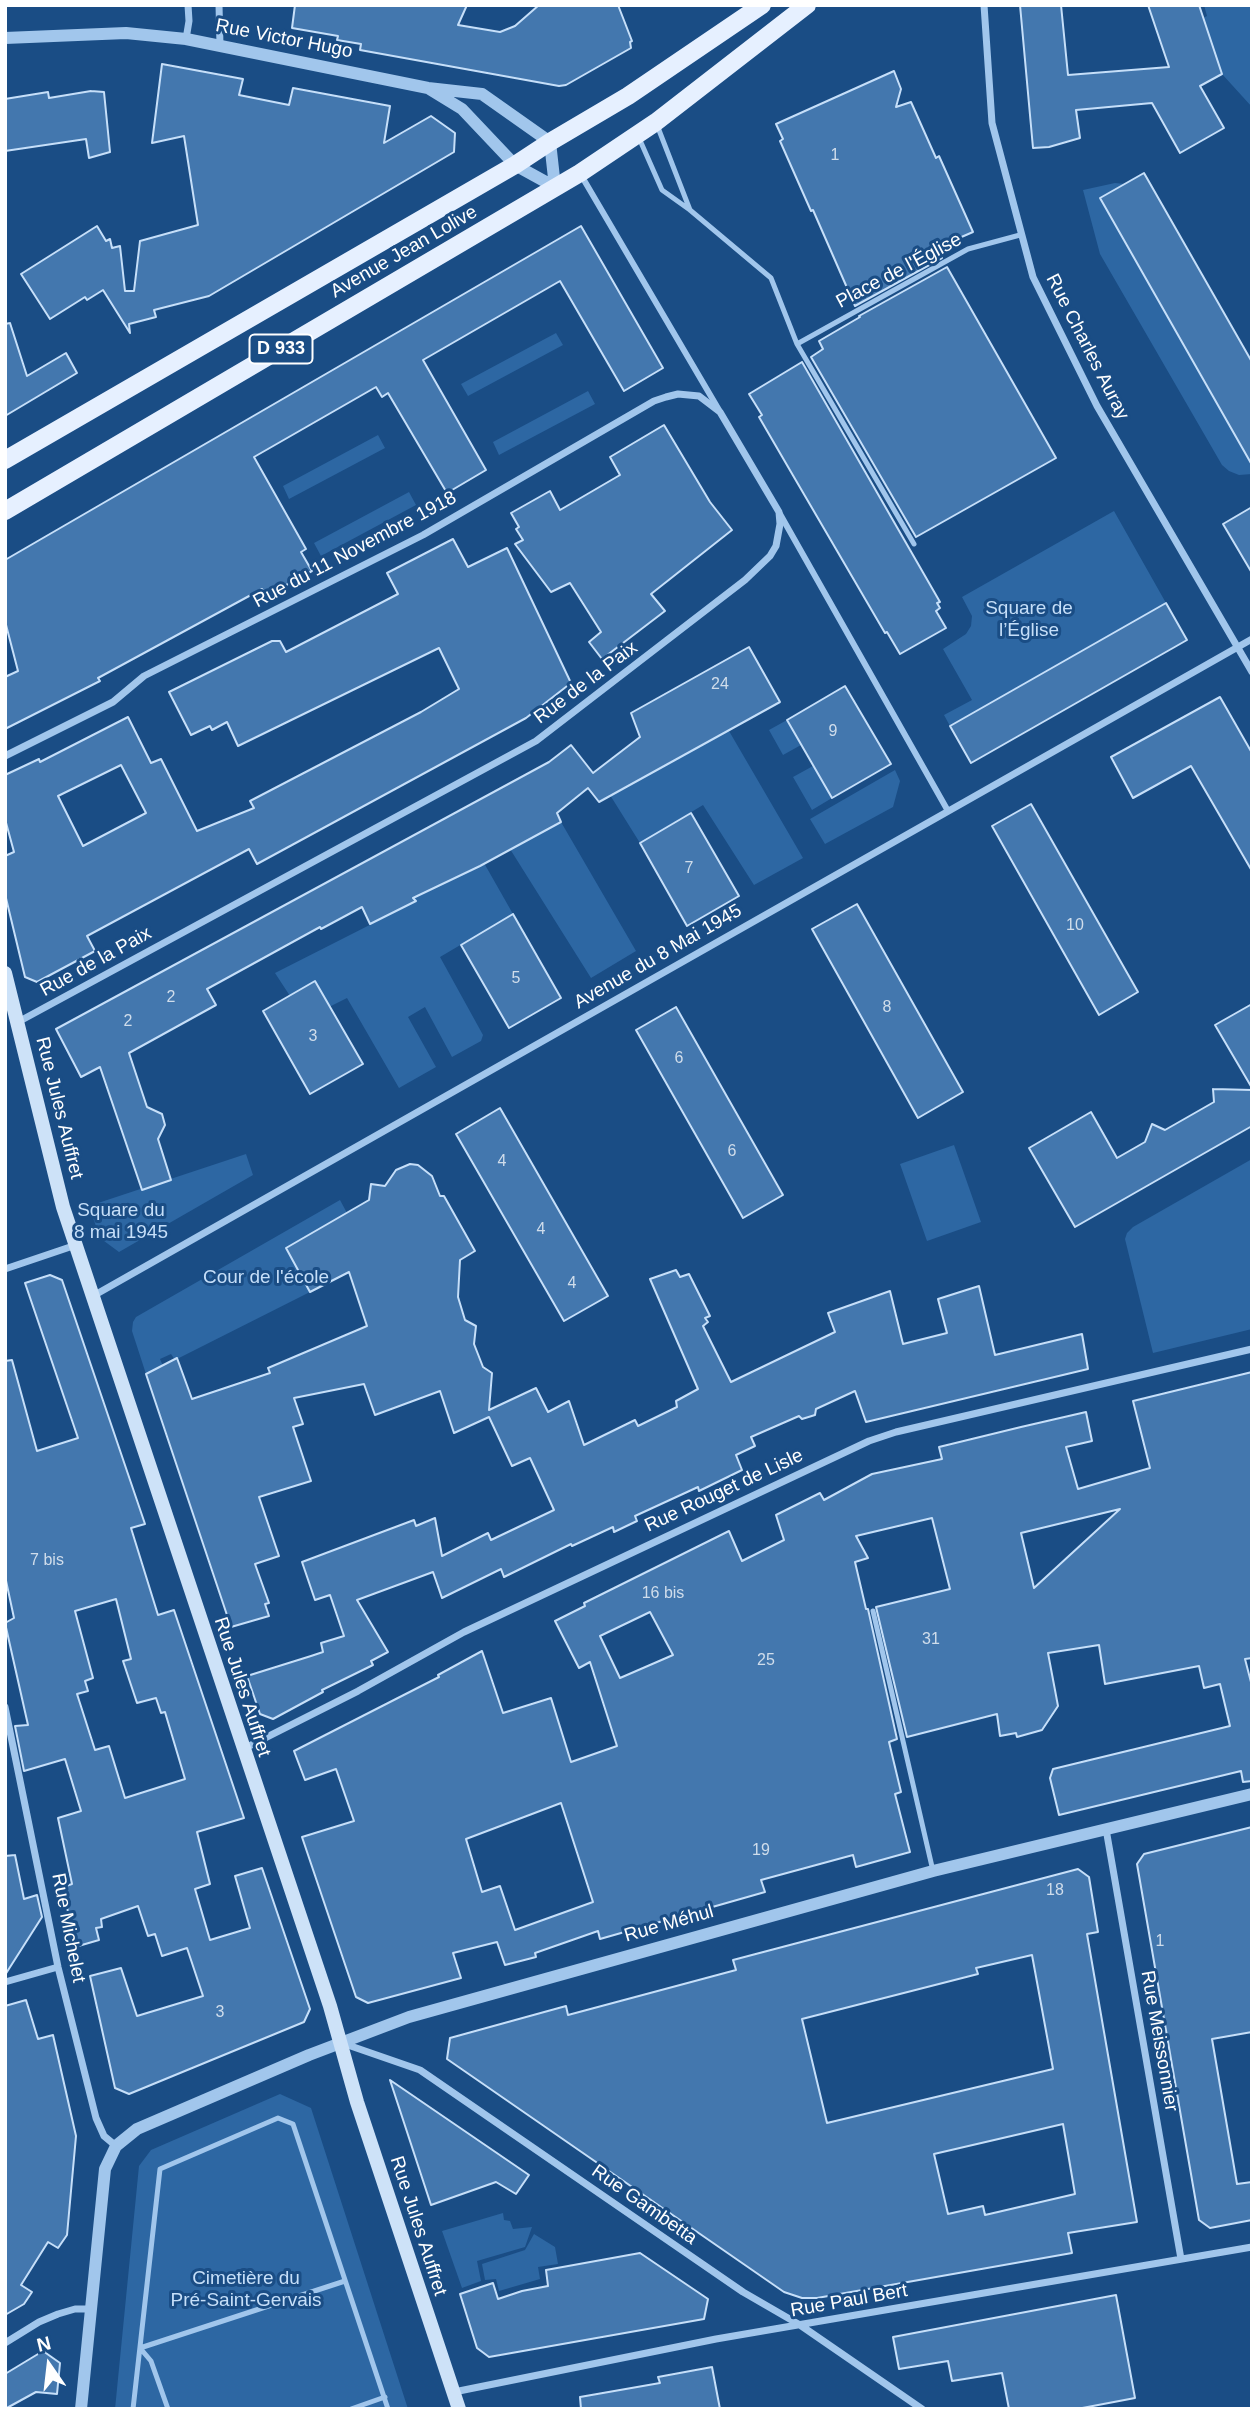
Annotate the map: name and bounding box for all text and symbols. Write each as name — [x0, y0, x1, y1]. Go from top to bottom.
street label: Rue Victor Hugo — [214, 15, 354, 63]
house number: 1 — [831, 146, 839, 166]
street label: Avenue Jean Lolive — [327, 201, 481, 303]
street label: Place de l'Église — [832, 228, 966, 314]
street label: Rue Charles Auray — [1040, 270, 1134, 424]
road number: D 933 — [250, 334, 312, 363]
street label: Rue du 11 Novembre 1918 — [250, 487, 460, 613]
park label: Square de l’Église — [985, 598, 1073, 642]
street label: Rue de la Paix — [530, 637, 642, 729]
house number: 24 — [711, 675, 729, 695]
house number: 9 — [829, 722, 837, 742]
house number: 7 — [685, 859, 693, 879]
street label: Avenue du 8 Mai 1945 — [570, 900, 746, 1014]
house number: 10 — [1066, 916, 1084, 936]
street label: Rue de la Paix — [36, 922, 156, 1002]
house number: 5 — [512, 969, 520, 989]
house number: 2 — [167, 988, 175, 1008]
house number: 8 — [883, 998, 891, 1018]
house number: 2 — [124, 1012, 132, 1032]
house number: 3 — [309, 1027, 317, 1047]
street label: Rue Jules Auffret — [30, 1035, 88, 1181]
house number: 6 — [675, 1049, 683, 1069]
house number: 6 — [728, 1142, 736, 1162]
house number: 4 — [498, 1152, 506, 1172]
park label: Square du 8 mai 1945 — [74, 1200, 168, 1244]
house number: 4 — [537, 1220, 545, 1240]
park label: Cour de l'école — [203, 1267, 329, 1289]
house number: 4 — [568, 1274, 576, 1294]
street label: Rue Rouget de Lisle — [641, 1444, 807, 1538]
house number: 7 bis — [30, 1551, 64, 1571]
house number: 16 bis — [642, 1584, 684, 1604]
street label: Rue Jules Auffret — [209, 1614, 275, 1760]
house number: 31 — [922, 1630, 940, 1650]
house number: 25 — [757, 1651, 775, 1671]
house number: 19 — [752, 1841, 770, 1861]
street label: Rue Michelet — [46, 1871, 90, 1985]
house number: 18 — [1046, 1881, 1064, 1901]
street label: Rue Méhul — [622, 1900, 716, 1948]
house number: 1 — [1156, 1932, 1164, 1952]
street label: Rue Meissonnier — [1135, 1969, 1183, 2113]
house number: 3 — [216, 2003, 224, 2023]
street label: Rue Jules Auffret — [385, 2153, 451, 2299]
street label: Rue Gambetta — [587, 2160, 701, 2250]
park label: Cimetière du Pré-Saint-Gervais — [171, 2268, 321, 2312]
street label: Rue Paul Bert — [789, 2280, 909, 2322]
north arrow — [14, 2330, 84, 2400]
text: N — [35, 2332, 53, 2356]

